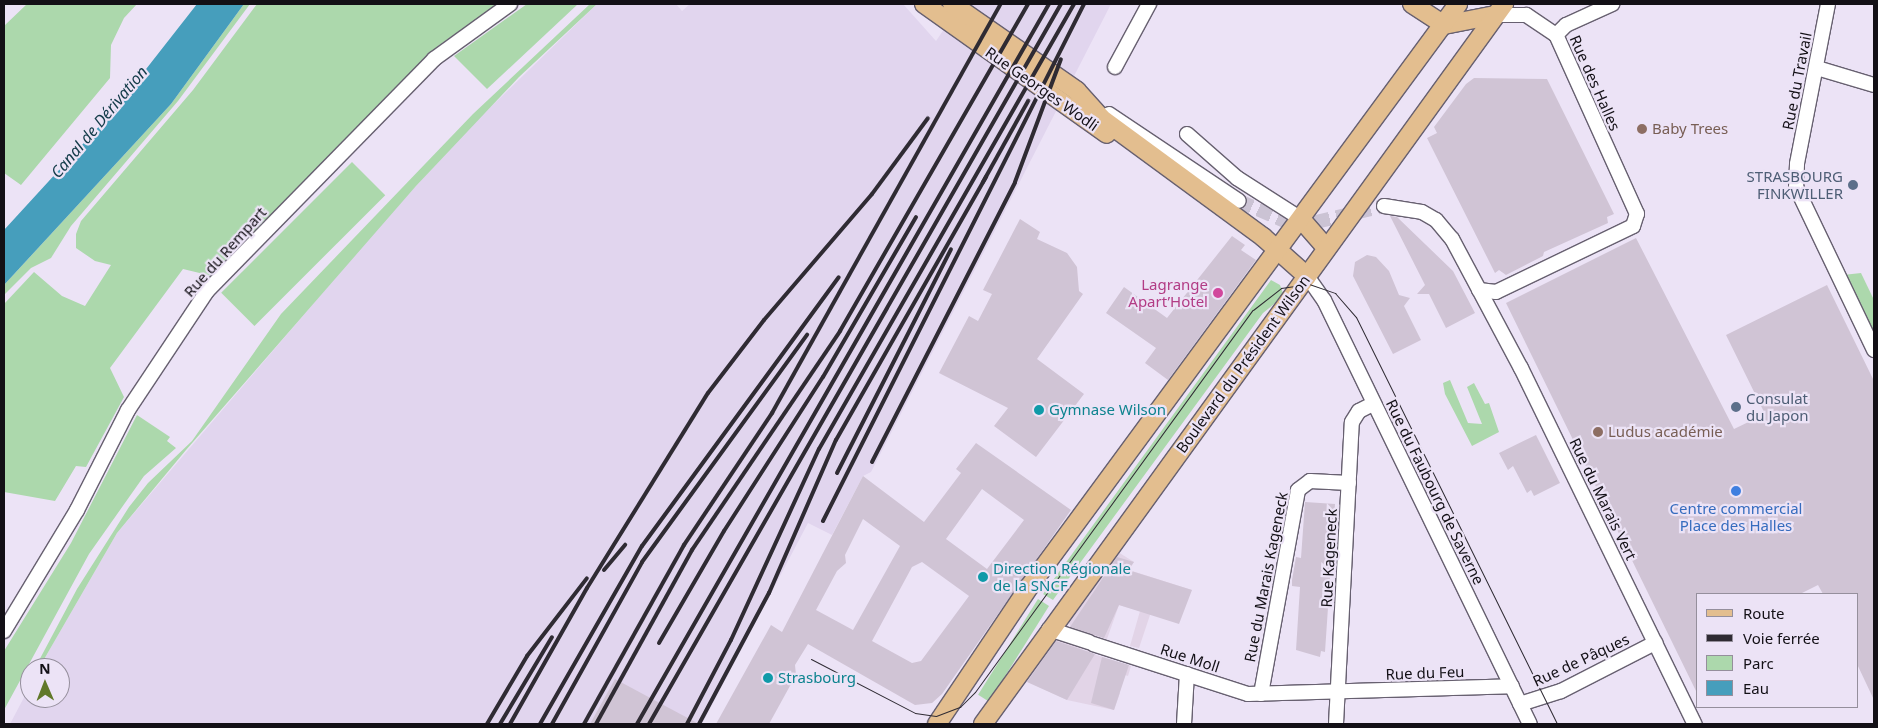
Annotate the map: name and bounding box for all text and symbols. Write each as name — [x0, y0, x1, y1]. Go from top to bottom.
street label: Rue du Travail — [1779, 31, 1815, 131]
street label: Rue des Halles — [1566, 32, 1624, 134]
street label: Rue Georges Wodli — [982, 43, 1102, 135]
water label: Canal de Dérivation — [47, 62, 151, 182]
place label: Baby Trees — [1652, 120, 1728, 138]
marker: Baby Trees — [1636, 123, 1648, 135]
place label: STRASBOURG FINKWILLER — [1747, 167, 1843, 202]
marker: STRASBOURG FINKWILLER — [1847, 179, 1859, 191]
street label: Rue du Rempart — [180, 203, 270, 301]
street label: Boulevard du Président Wilson — [1172, 272, 1314, 456]
place label: Lagrange Apart’Hotel — [1128, 275, 1208, 310]
marker: Lagrange Apart’Hotel — [1212, 287, 1224, 299]
place label: Consulat du Japon — [1746, 389, 1808, 424]
street label: Rue du Faubourg de Saverne — [1382, 396, 1488, 588]
place label: Gymnase Wilson — [1049, 401, 1166, 419]
marker: Consulat du Japon — [1730, 401, 1742, 413]
marker: Gymnase Wilson — [1033, 404, 1045, 416]
place label: Ludus académie — [1608, 423, 1723, 441]
marker: Ludus académie — [1592, 426, 1604, 438]
street label: Rue du Marais Vert — [1566, 435, 1640, 563]
marker: Centre commercial Place des Halles — [1730, 485, 1742, 497]
street label: Rue du Marais Kageneck — [1241, 490, 1291, 664]
place label: Centre commercial Place des Halles — [1670, 499, 1802, 534]
street label: Rue Kageneck — [1317, 508, 1341, 608]
place label: Direction Régionale de la SNCF — [993, 559, 1131, 594]
marker: Direction Régionale de la SNCF — [977, 571, 989, 583]
legend — [1696, 593, 1858, 708]
text: Route — [1743, 603, 1785, 623]
text: Voie ferrée — [1743, 628, 1820, 648]
street label: Rue de Pâques — [1530, 630, 1632, 690]
street label: Rue Moll — [1158, 640, 1222, 676]
text: Parc — [1743, 653, 1774, 673]
north arrow — [20, 658, 70, 708]
text: N — [39, 659, 51, 678]
street label: Rue du Feu — [1385, 663, 1465, 683]
place label: Strasbourg — [778, 669, 856, 687]
marker: Strasbourg — [762, 672, 774, 684]
text: Eau — [1743, 678, 1769, 698]

